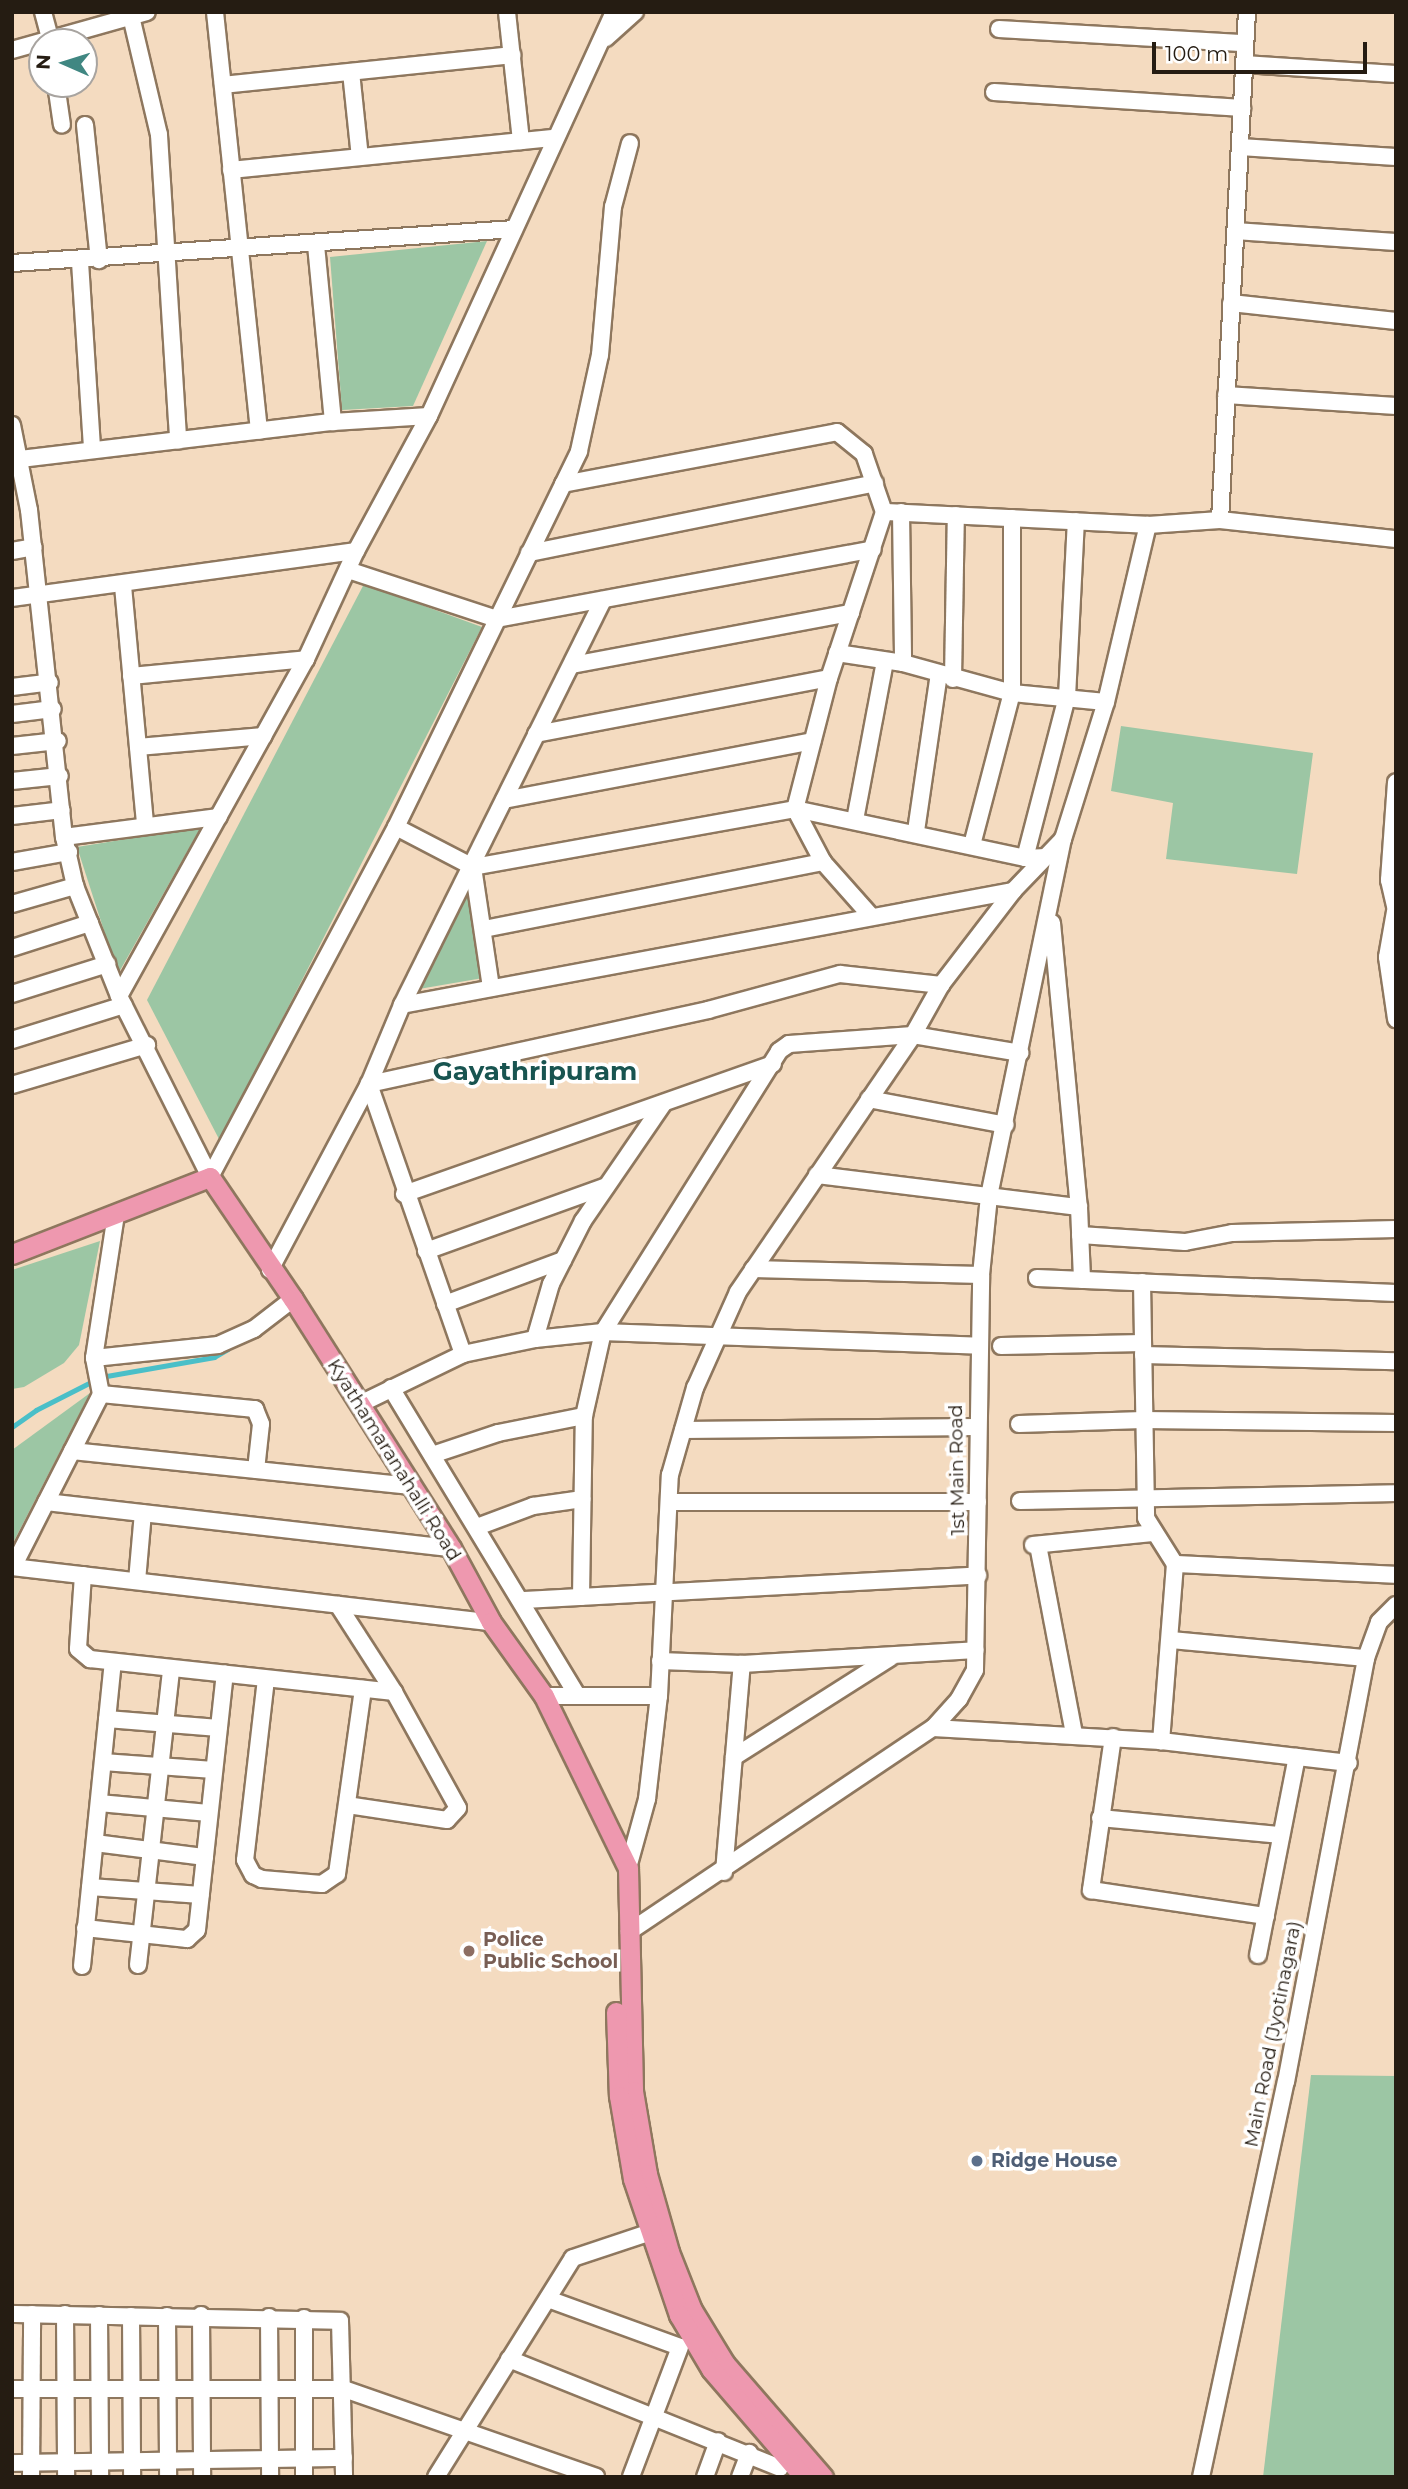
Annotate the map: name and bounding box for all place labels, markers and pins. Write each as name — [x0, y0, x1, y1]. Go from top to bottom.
place label: Police Public School — [483, 1929, 618, 1973]
marker: Police Public School — [461, 1943, 477, 1959]
place label: Ridge House — [991, 2150, 1117, 2172]
marker: Ridge House — [969, 2153, 985, 2169]

